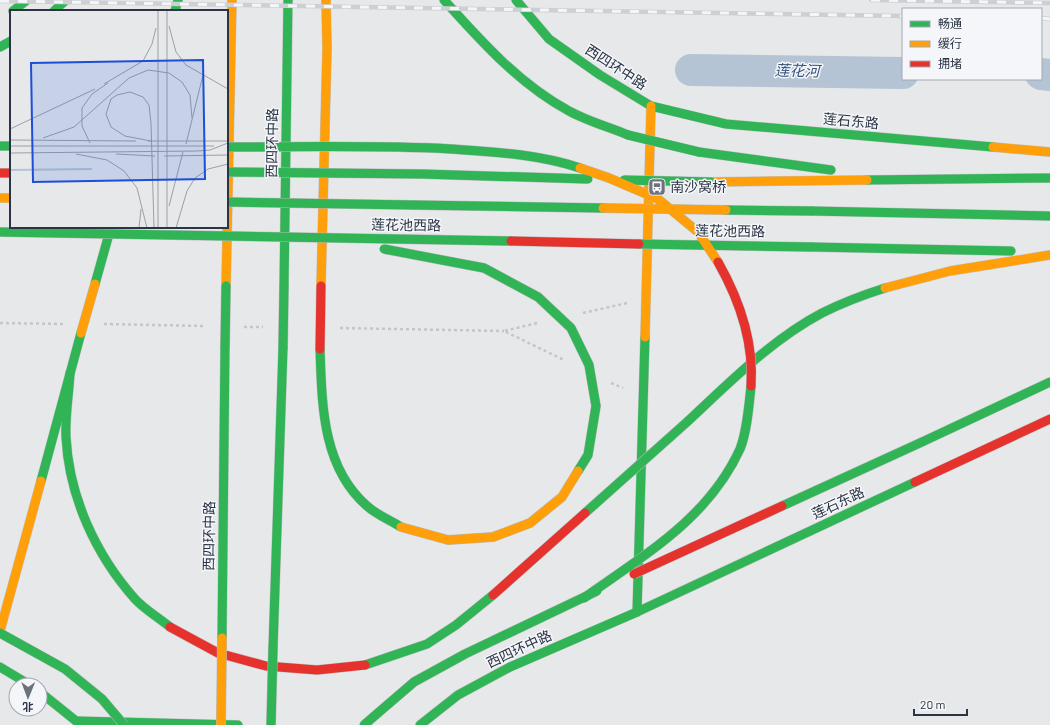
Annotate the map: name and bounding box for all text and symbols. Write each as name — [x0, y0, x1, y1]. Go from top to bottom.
legend — [902, 8, 1042, 80]
inset map — [10, 10, 228, 228]
text: 畅通 — [938, 16, 962, 30]
text: 缓行 — [938, 36, 962, 50]
street label: 西四环中路 — [582, 40, 650, 93]
text: 拥堵 — [938, 56, 962, 70]
water label: 莲花河 — [774, 61, 823, 79]
street label: 西四环中路 — [262, 108, 281, 178]
street label: 莲石东路 — [822, 110, 880, 131]
bus stop icon: 南沙窝桥 — [647, 177, 667, 197]
place label: 南沙窝桥 — [670, 178, 726, 195]
street label: 莲花池西路 — [371, 215, 441, 234]
street label: 莲花池西路 — [695, 221, 765, 240]
street label: 莲石东路 — [809, 483, 867, 522]
street label: 西四环中路 — [199, 501, 218, 571]
street label: 西四环中路 — [483, 626, 554, 671]
north arrow — [8, 677, 48, 717]
scale bar — [914, 691, 967, 717]
text: 20 m — [920, 697, 946, 711]
text: 北 — [22, 701, 33, 714]

